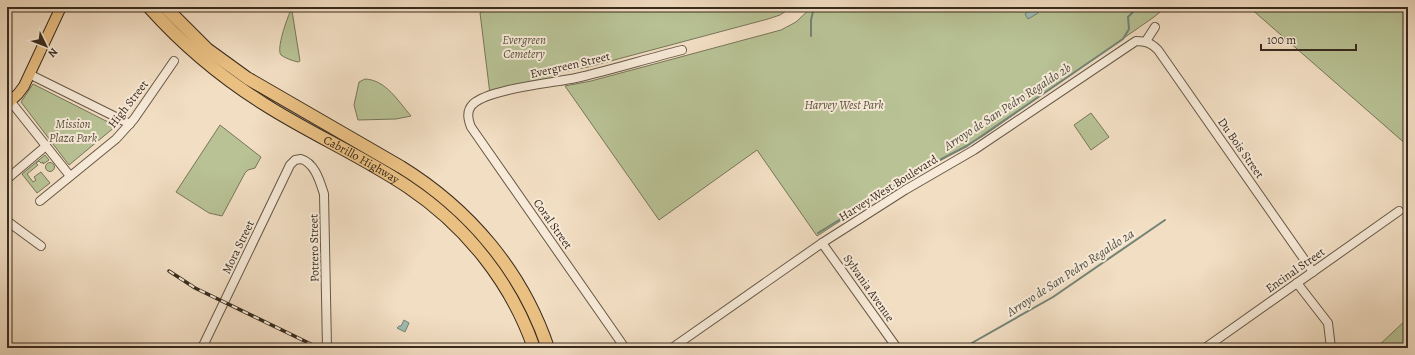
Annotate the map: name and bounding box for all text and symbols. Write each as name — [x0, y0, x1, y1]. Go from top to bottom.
north arrow — [26, 26, 66, 66]
scale bar — [1261, 26, 1356, 52]
park label: Evergreen Cemetery — [502, 32, 546, 62]
text: 100 m — [1267, 32, 1296, 48]
text: N — [45, 44, 61, 61]
street label: Evergreen Street — [528, 48, 612, 82]
water label: Arroyo de San Pedro Regaldo 2b — [939, 59, 1074, 155]
street label: High Street — [104, 77, 152, 131]
park label: Harvey West Park — [804, 97, 884, 113]
street label: Du Bois Street — [1214, 115, 1268, 181]
park label: Mission Plaza Park — [49, 116, 98, 146]
street label: Cabrillo Highway — [321, 132, 403, 188]
street label: Harvey West Boulevard — [836, 151, 941, 225]
street label: Coral Street — [530, 196, 576, 252]
street label: Potrero Street — [305, 214, 323, 282]
street label: Mora Street — [218, 217, 258, 277]
water label: Arroyo de San Pedro Regaldo 2a — [1002, 225, 1137, 321]
street label: Encinal Street — [1262, 244, 1328, 296]
street label: Sylvania Avenue — [840, 251, 898, 325]

